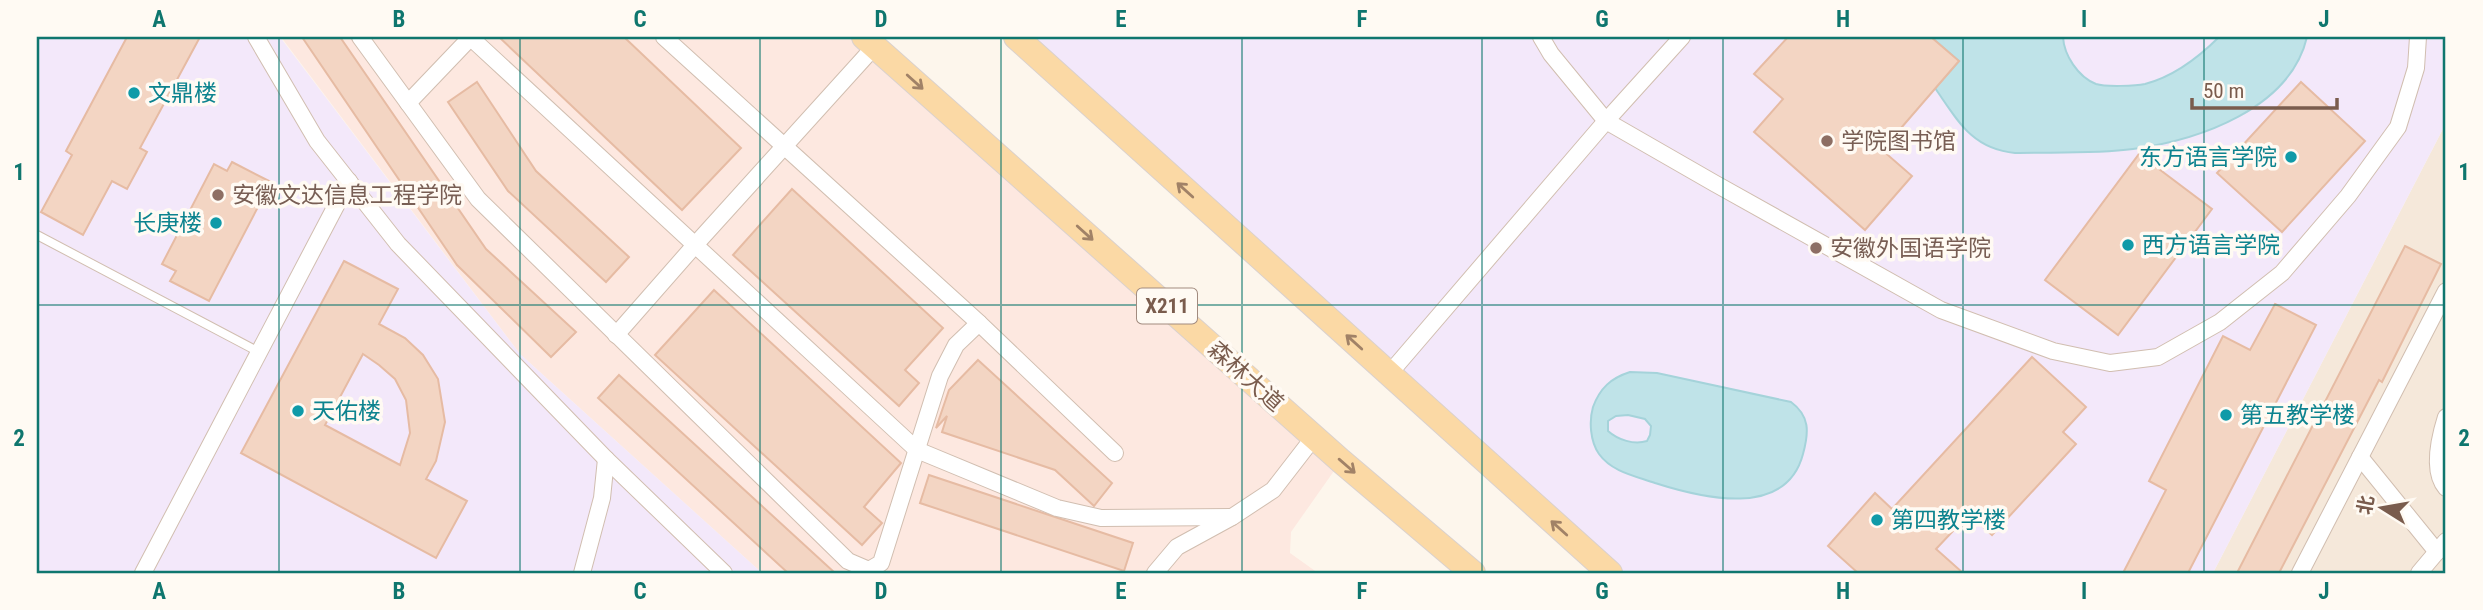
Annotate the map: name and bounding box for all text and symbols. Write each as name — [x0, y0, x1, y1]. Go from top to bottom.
text: A — [152, 6, 166, 33]
text: B — [393, 6, 405, 33]
text: C — [633, 6, 647, 33]
text: D — [875, 6, 888, 33]
text: E — [1115, 6, 1127, 33]
text: F — [1357, 6, 1368, 33]
text: G — [1595, 6, 1609, 33]
text: H — [1836, 6, 1850, 33]
text: I — [2081, 6, 2087, 33]
text: J — [2318, 6, 2330, 33]
scale bar — [2192, 66, 2338, 110]
one-way arrow — [906, 74, 924, 90]
text: 50 m — [2203, 79, 2244, 103]
place label: 文鼎楼 — [148, 80, 217, 107]
marker: 文鼎楼 — [126, 85, 142, 101]
place label: 学院图书馆 — [1841, 128, 1956, 155]
marker: 学院图书馆 — [1819, 133, 1835, 149]
place label: 东方语言学院 — [2139, 144, 2277, 171]
marker: 东方语言学院 — [2283, 149, 2299, 165]
text: 1 — [13, 159, 25, 186]
text: 1 — [2458, 159, 2470, 186]
place label: 安徽文达信息工程学院 — [232, 182, 462, 209]
one-way arrow — [1176, 182, 1194, 198]
marker: 安徽文达信息工程学院 — [210, 187, 226, 203]
place label: 长庚楼 — [133, 210, 202, 237]
marker: 长庚楼 — [208, 215, 224, 231]
one-way arrow — [1076, 225, 1094, 241]
place label: 西方语言学院 — [2142, 232, 2280, 259]
place label: 安徽外国语学院 — [1830, 235, 1991, 262]
marker: 西方语言学院 — [2120, 237, 2136, 253]
marker: 安徽外国语学院 — [1808, 240, 1824, 256]
road number: X211 — [1137, 288, 1197, 324]
one-way arrow — [1345, 334, 1363, 350]
street label: 森林大道 — [1202, 336, 1289, 417]
place label: 天佑楼 — [312, 398, 381, 425]
place label: 第五教学楼 — [2240, 402, 2355, 429]
marker: 天佑楼 — [290, 403, 306, 419]
marker: 第五教学楼 — [2218, 407, 2234, 423]
text: 2 — [13, 425, 25, 452]
text: 2 — [2458, 425, 2470, 452]
one-way arrow — [1338, 458, 1356, 474]
north arrow — [2346, 474, 2416, 544]
text: 北 — [2353, 493, 2379, 516]
place label: 第四教学楼 — [1891, 507, 2006, 534]
marker: 第四教学楼 — [1869, 512, 1885, 528]
one-way arrow — [1551, 520, 1569, 536]
text: A — [152, 578, 166, 605]
text: B — [393, 578, 405, 605]
text: C — [633, 578, 647, 605]
text: D — [875, 578, 888, 605]
text: E — [1115, 578, 1127, 605]
text: F — [1357, 578, 1368, 605]
text: G — [1595, 578, 1609, 605]
text: H — [1836, 578, 1850, 605]
text: I — [2081, 578, 2087, 605]
text: J — [2318, 578, 2330, 605]

